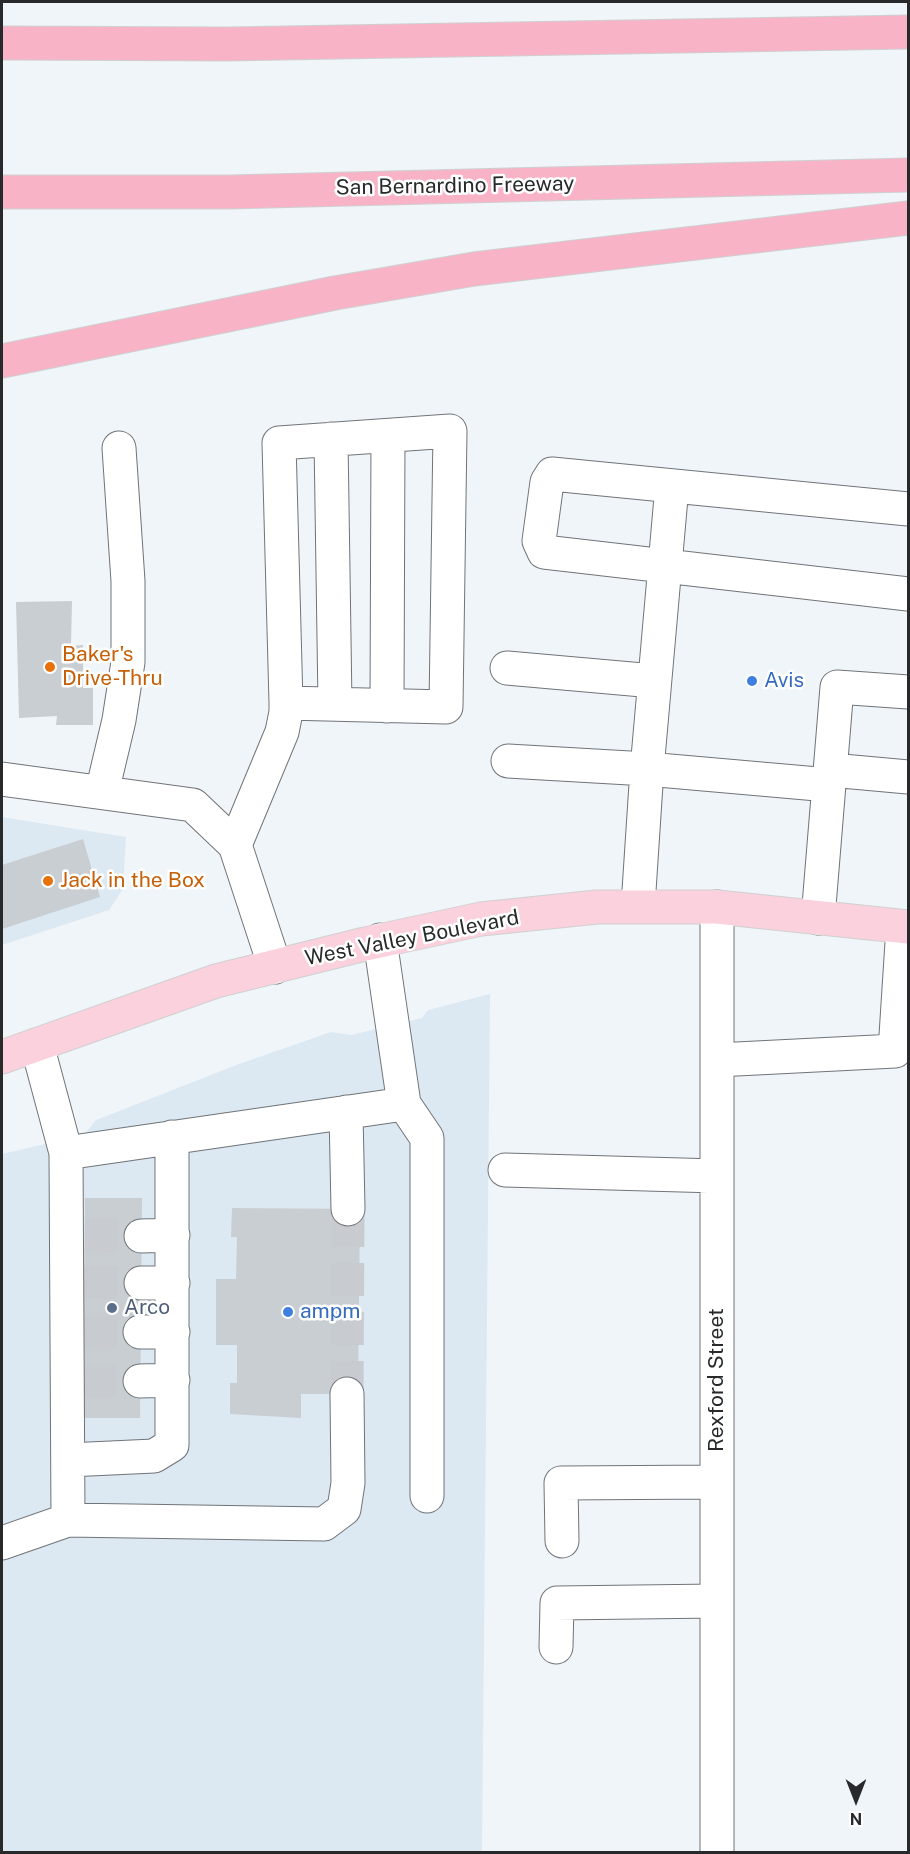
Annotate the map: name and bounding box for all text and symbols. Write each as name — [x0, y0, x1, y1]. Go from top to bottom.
street label: San Bernardino Freeway — [335, 171, 575, 201]
place label: Baker's Drive-Thru — [62, 642, 163, 692]
marker: Baker's Drive-Thru — [43, 660, 57, 674]
place label: Avis — [764, 668, 804, 694]
marker: Avis — [745, 674, 759, 688]
place label: Jack in the Box — [60, 868, 205, 894]
marker: Jack in the Box — [41, 874, 55, 888]
street label: West Valley Boulevard — [303, 905, 521, 971]
place label: Arco — [124, 1295, 170, 1321]
place label: ampm — [300, 1299, 360, 1325]
marker: Arco — [105, 1301, 119, 1315]
marker: ampm — [281, 1305, 295, 1319]
street label: Rexford Street — [704, 1308, 730, 1452]
north arrow — [826, 1770, 886, 1830]
text: N — [850, 1809, 862, 1828]

